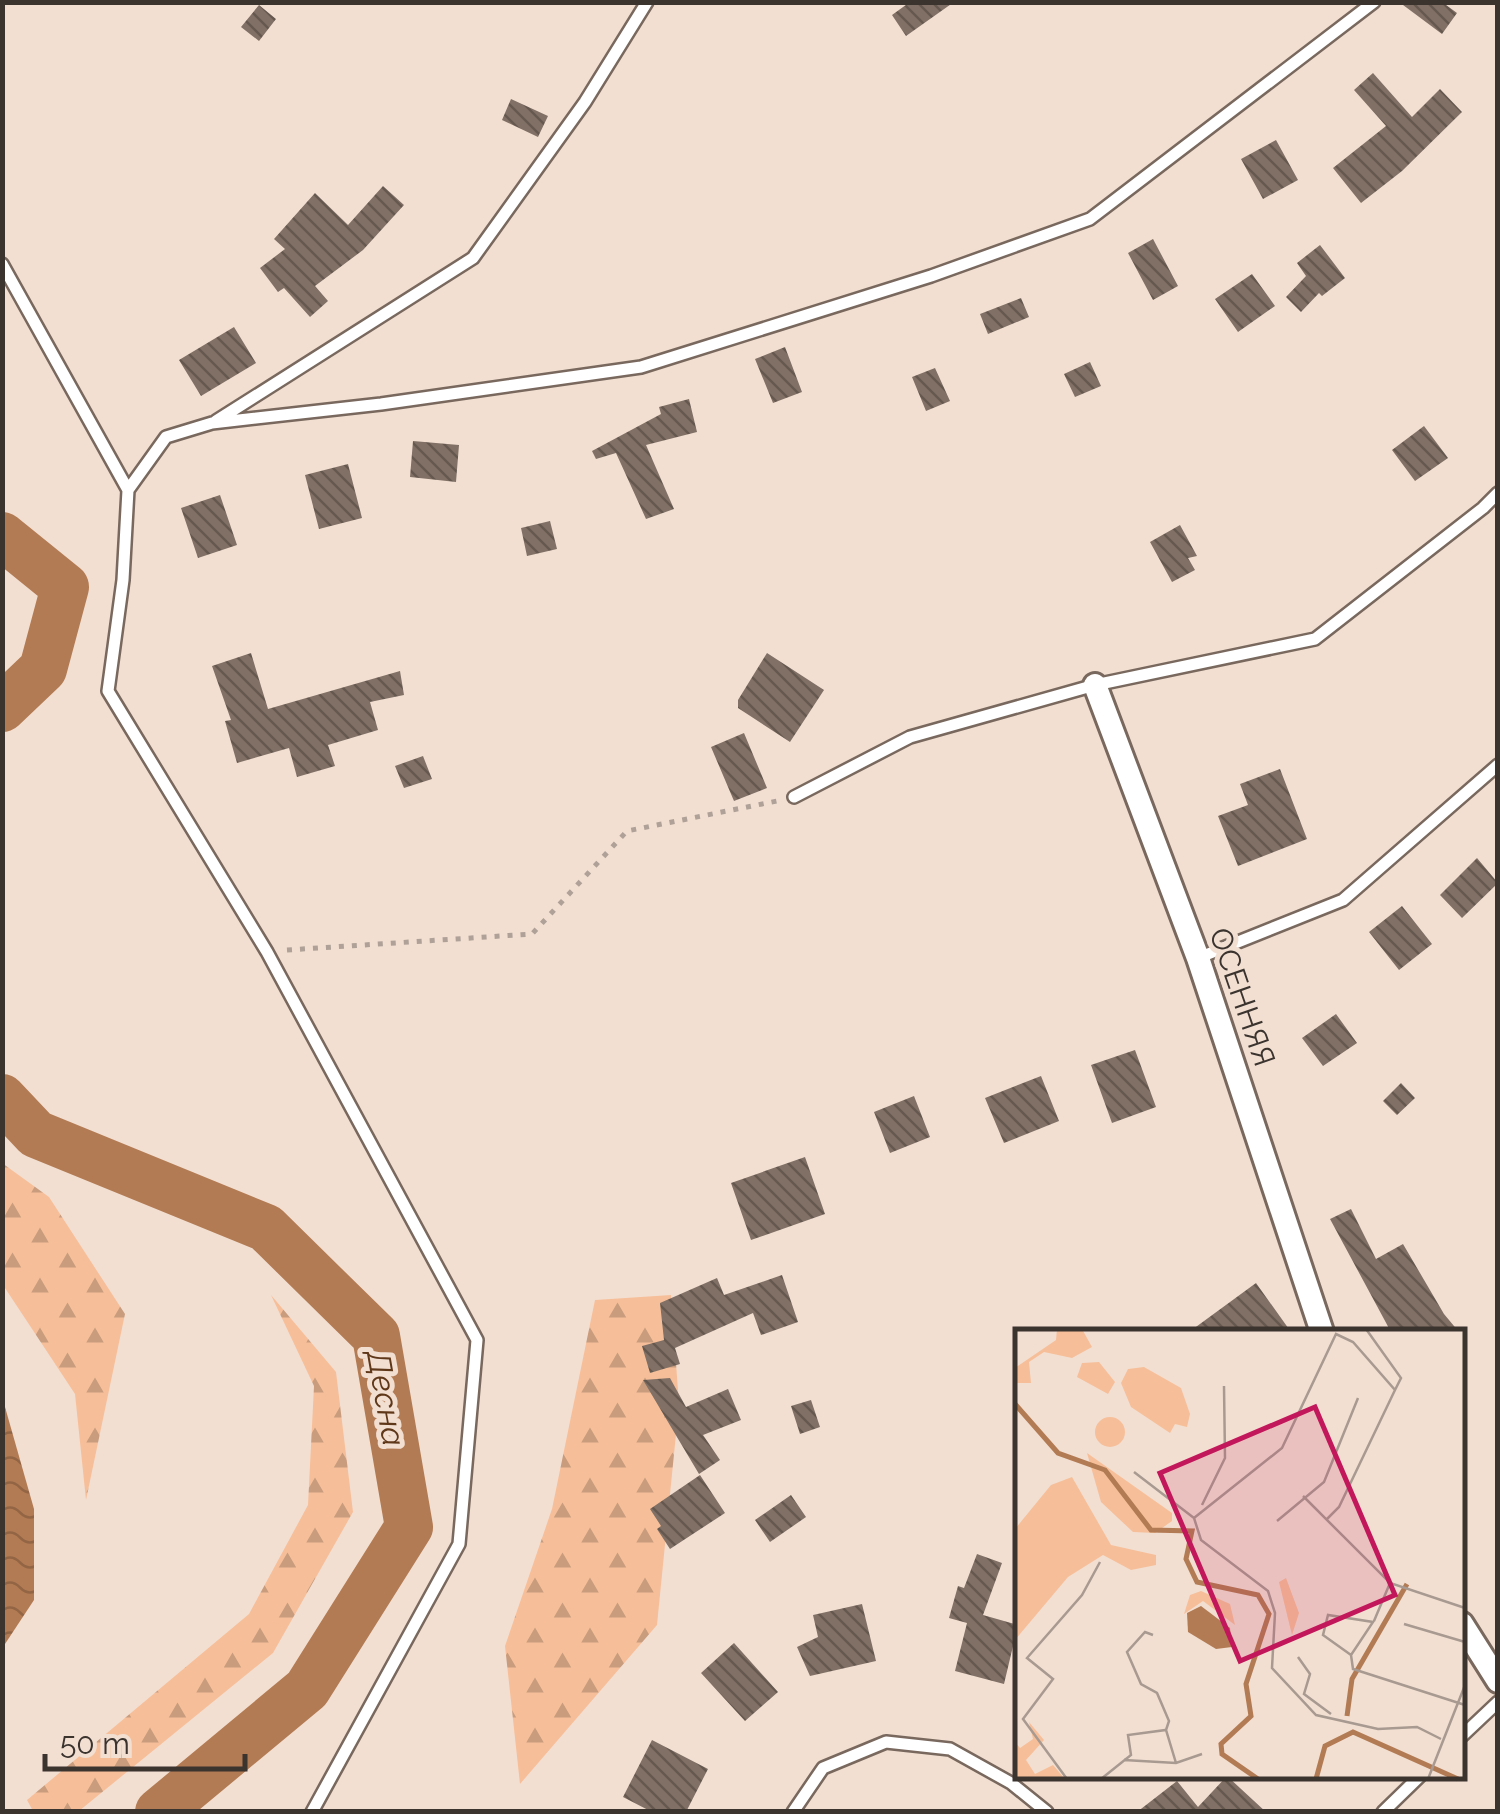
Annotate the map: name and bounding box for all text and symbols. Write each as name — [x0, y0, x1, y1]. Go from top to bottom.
street label: ОСЕННЯЯ — [1203, 923, 1282, 1071]
inset map — [1015, 1329, 1465, 1779]
water label: Десна — [360, 1345, 413, 1449]
scale bar — [45, 1709, 245, 1771]
text: 50 m — [60, 1726, 130, 1761]

